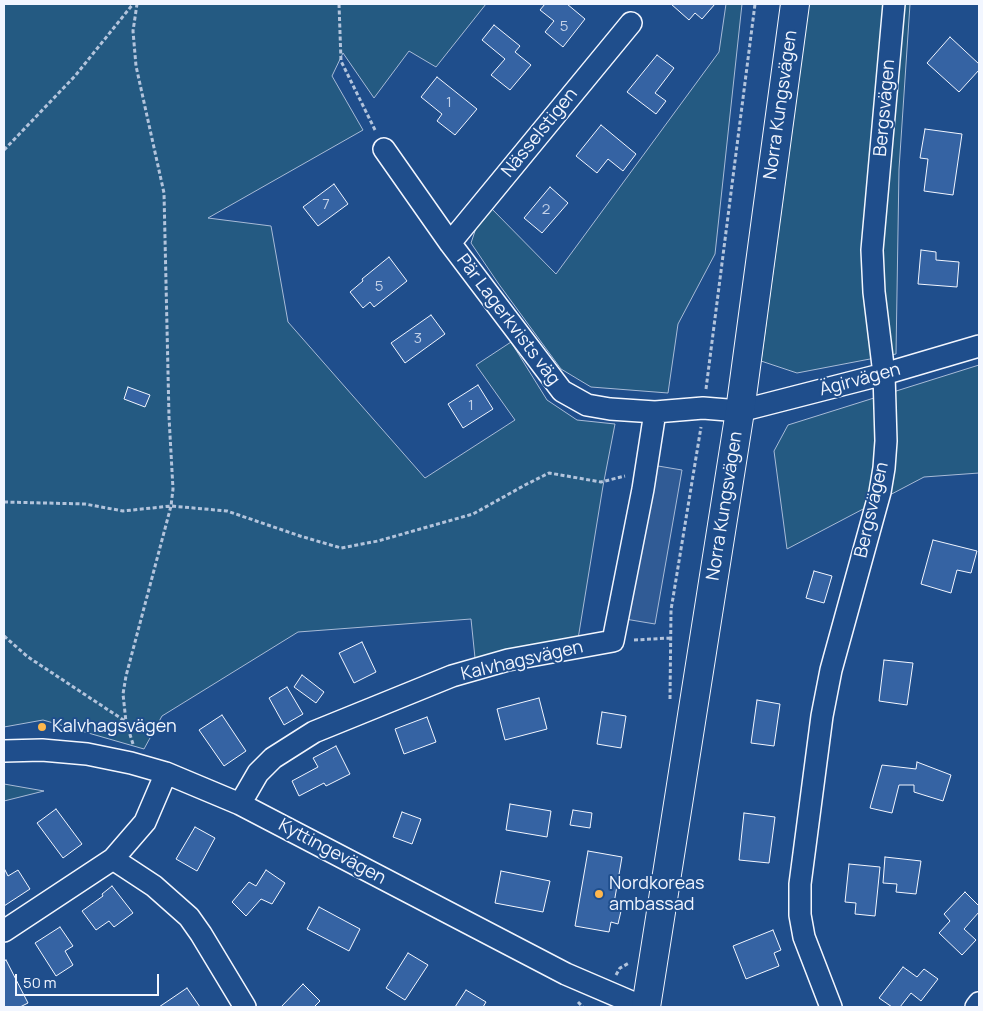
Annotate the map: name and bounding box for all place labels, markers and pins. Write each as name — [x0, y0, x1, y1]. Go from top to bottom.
place label: Kalvhagsvägen — [52, 716, 177, 738]
marker: Kalvhagsvägen — [36, 721, 48, 733]
place label: Nordkoreas ambassad — [609, 873, 704, 916]
marker: Nordkoreas ambassad — [593, 888, 605, 900]

